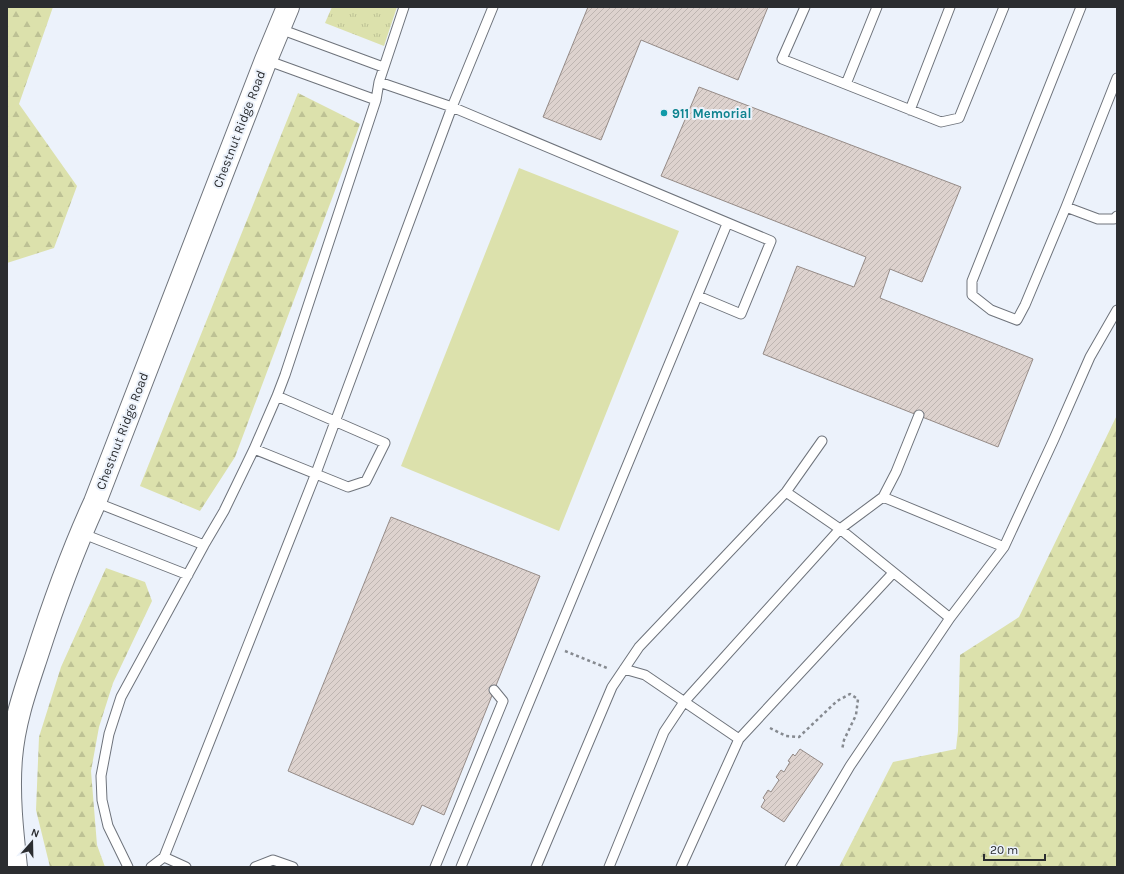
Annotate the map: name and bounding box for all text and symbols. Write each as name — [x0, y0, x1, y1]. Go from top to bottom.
street label: Chestnut Ridge Road — [210, 68, 268, 190]
place label: 911 Memorial — [672, 106, 751, 121]
marker: 911 Memorial — [659, 108, 669, 118]
street label: Chestnut Ridge Road — [93, 370, 151, 492]
north arrow — [12, 822, 52, 862]
text: N — [29, 826, 41, 841]
scale bar — [984, 836, 1045, 862]
text: 20 m — [990, 843, 1018, 857]

